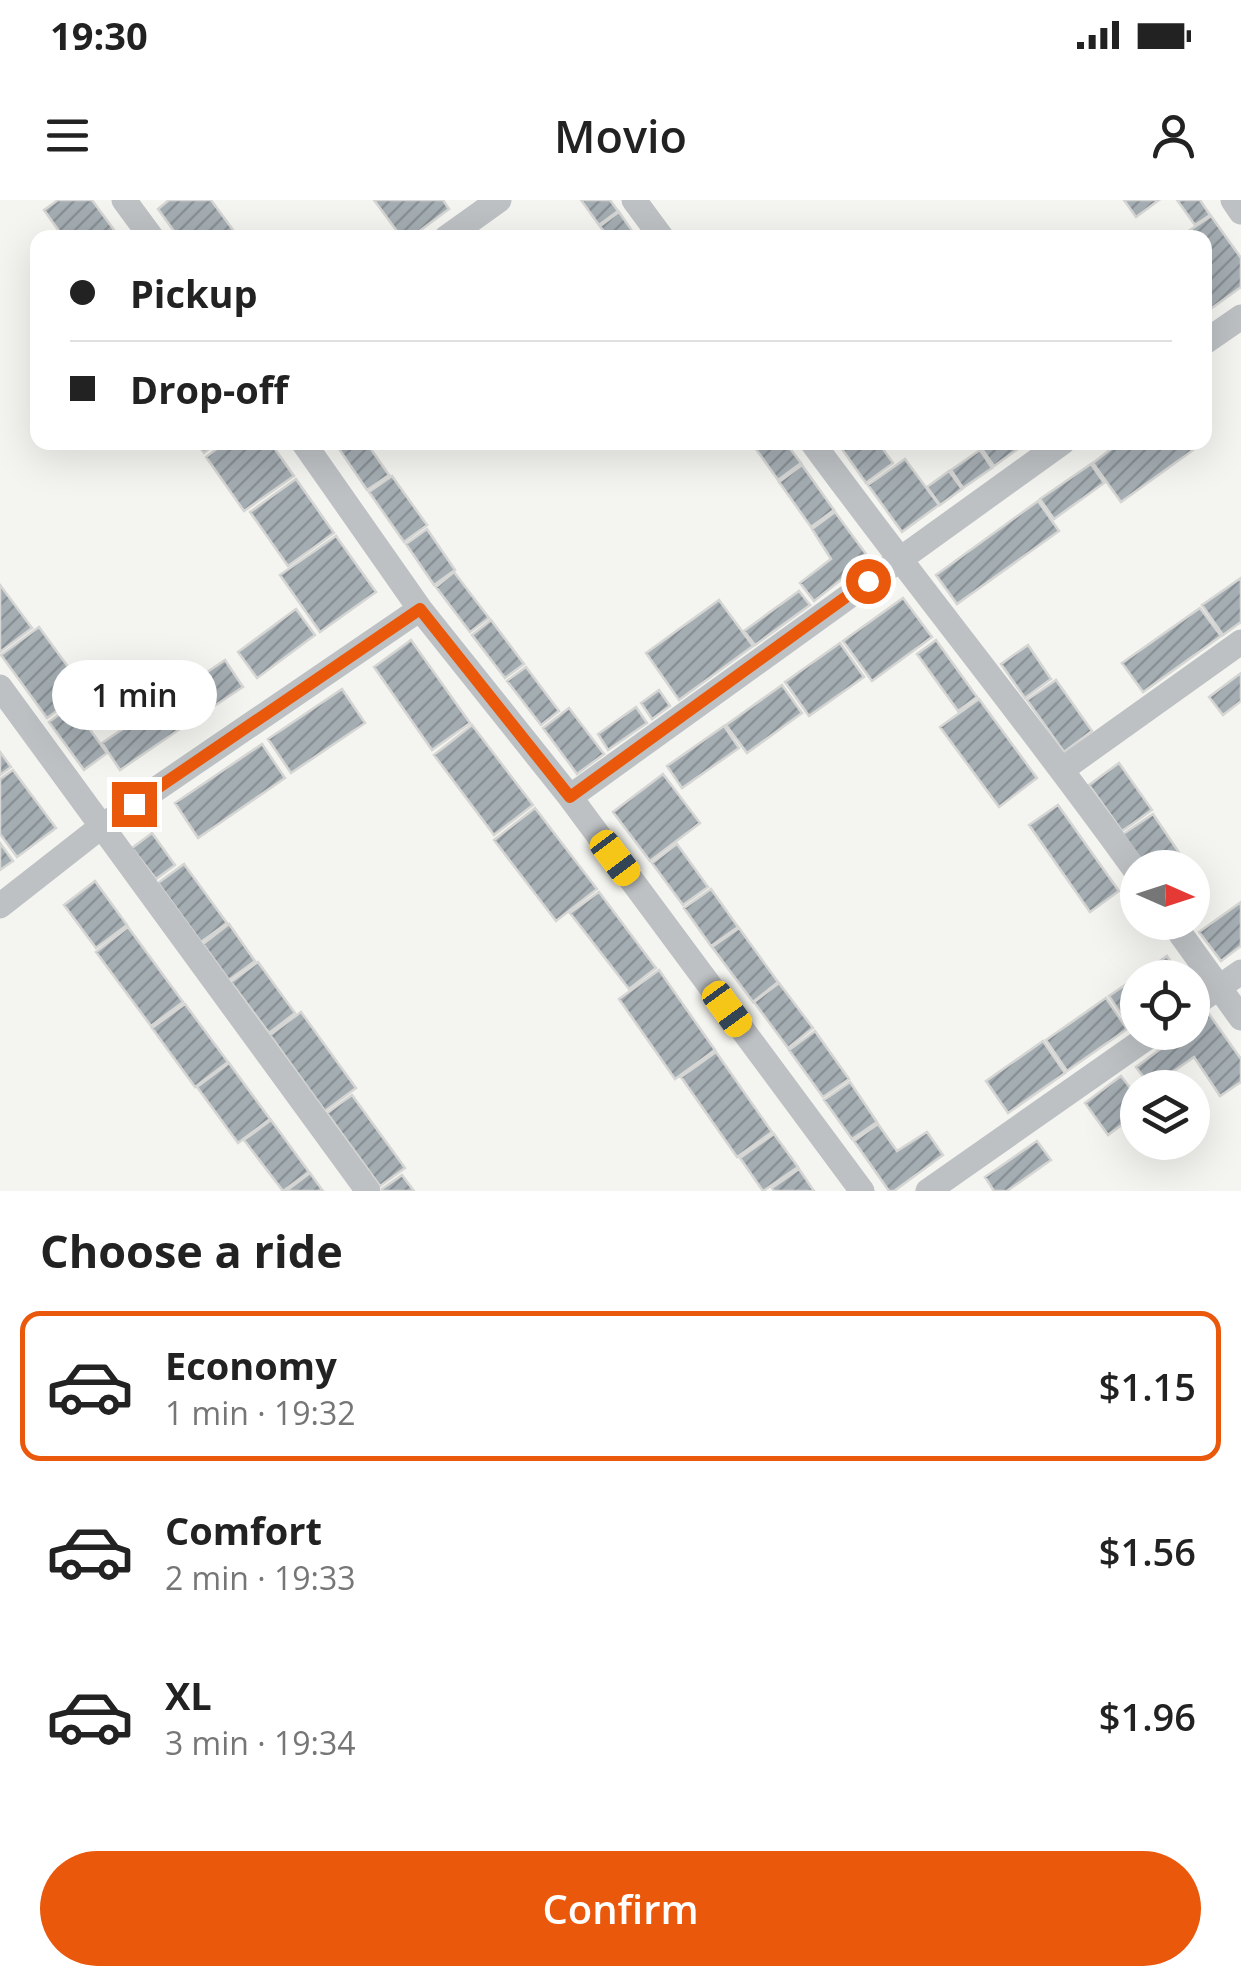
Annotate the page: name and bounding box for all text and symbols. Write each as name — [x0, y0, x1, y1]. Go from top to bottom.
text: 19:30 — [50, 9, 148, 61]
text: Movio — [554, 105, 687, 166]
icon: menu — [40, 108, 95, 163]
icon: person — [1146, 108, 1201, 163]
text: Pickup — [130, 267, 258, 319]
text: Drop-off — [130, 363, 288, 415]
route start — [846, 559, 891, 604]
callout: 1 min — [52, 659, 216, 729]
text: 1 min — [91, 673, 178, 716]
route end — [112, 782, 157, 827]
car — [585, 825, 645, 891]
north arrow — [1120, 850, 1210, 940]
map controls — [1120, 850, 1210, 1160]
button: locate — [1120, 960, 1210, 1050]
car — [697, 976, 757, 1042]
button: layers — [1120, 1070, 1210, 1160]
text: Choose a ride — [40, 1220, 343, 1281]
text: Economy — [165, 1339, 337, 1391]
icon: car — [45, 1341, 135, 1431]
text: $1.15 — [1099, 1360, 1196, 1412]
text: 1 min · 19:32 — [165, 1391, 356, 1434]
text: Comfort — [165, 1504, 322, 1556]
icon: car — [45, 1506, 135, 1596]
text: $1.56 — [1099, 1525, 1196, 1577]
text: 2 min · 19:33 — [165, 1556, 356, 1599]
text: XL — [165, 1669, 212, 1721]
icon: car — [45, 1671, 135, 1761]
text: $1.96 — [1099, 1690, 1196, 1742]
text: 3 min · 19:34 — [165, 1721, 356, 1764]
button: Confirm — [40, 1851, 1201, 1966]

